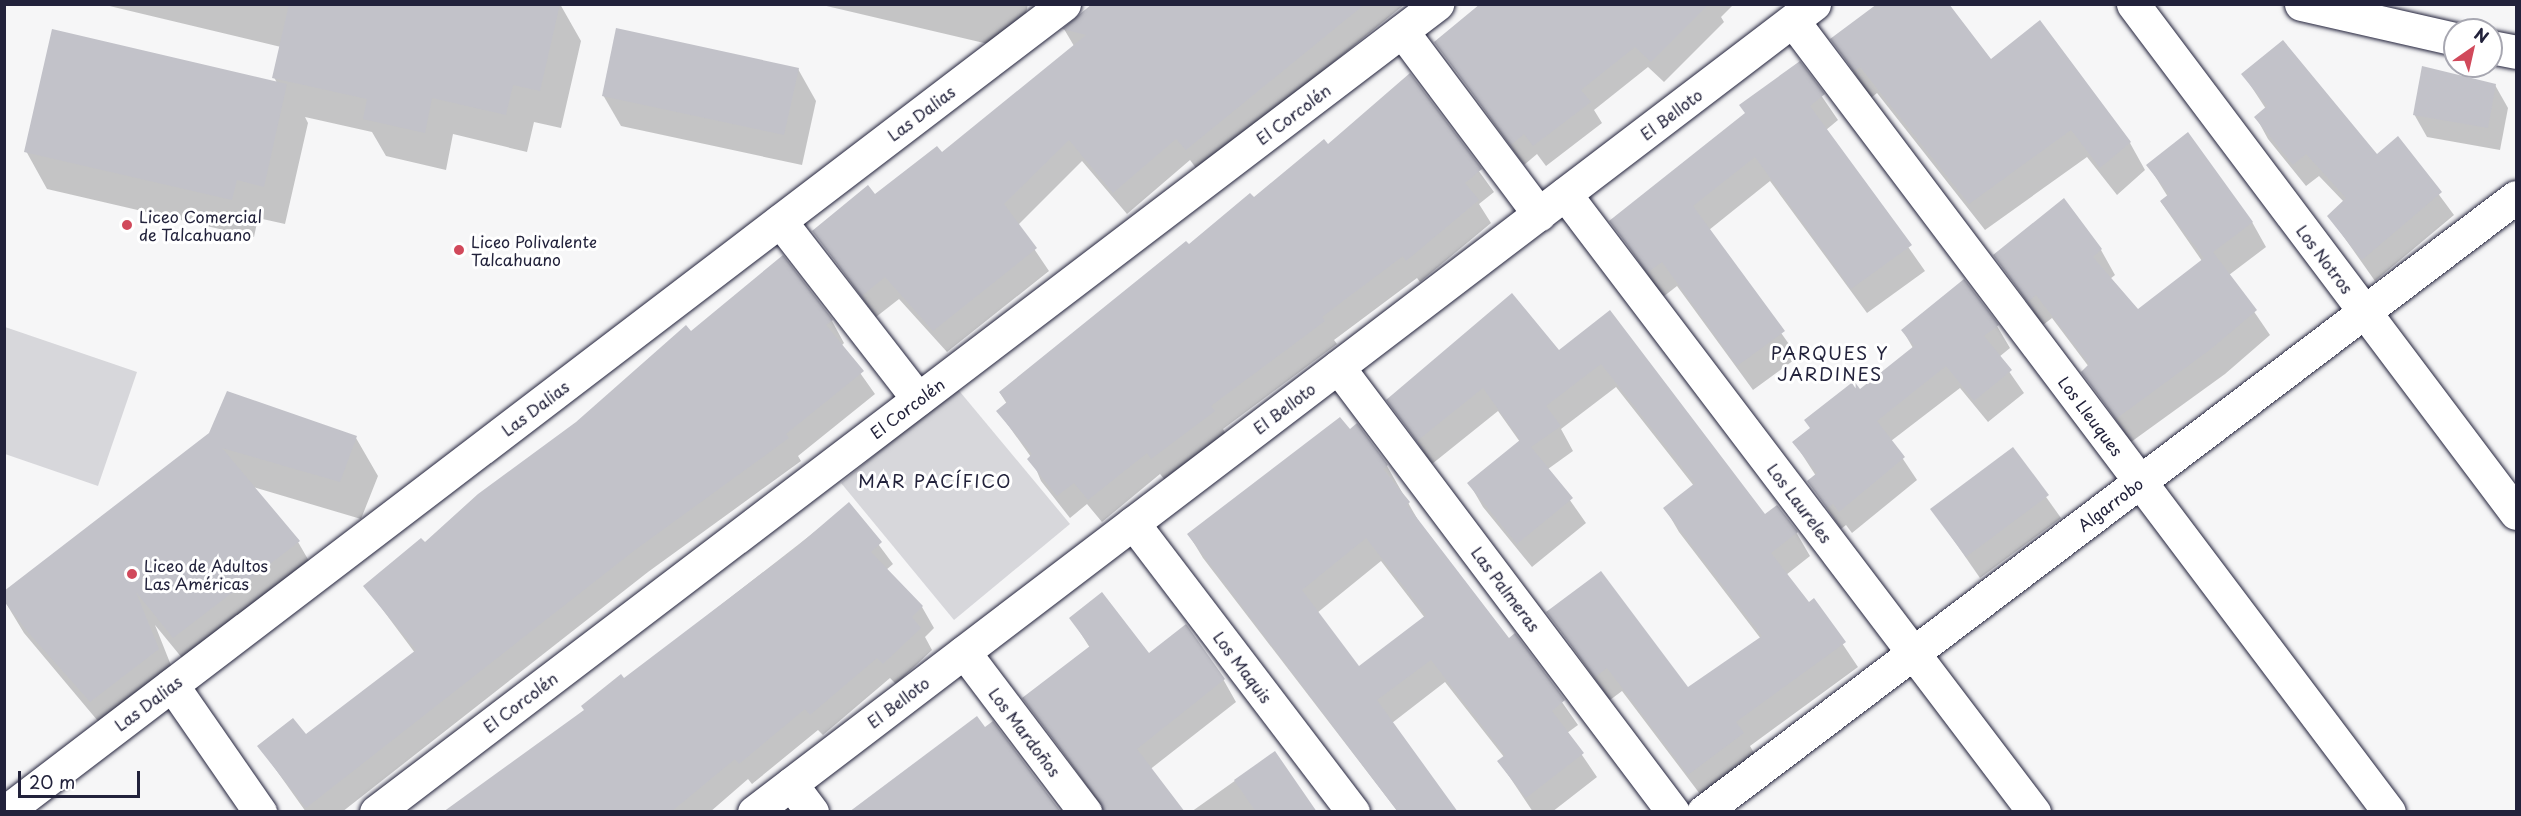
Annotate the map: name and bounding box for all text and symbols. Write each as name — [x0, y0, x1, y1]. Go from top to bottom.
north arrow — [2443, 18, 2503, 78]
text: N — [2470, 21, 2494, 48]
street label: El Corcolén — [1252, 80, 1334, 148]
street label: Las Dalias — [883, 81, 959, 145]
street label: El Belloto — [1636, 84, 1706, 144]
place label: Liceo Comercial de Talcahuano — [139, 206, 261, 244]
marker: Liceo Comercial de Talcahuano — [120, 218, 134, 232]
street label: Los Notros — [2293, 221, 2357, 297]
place label: Liceo Polivalente Talcahuano — [471, 231, 597, 269]
marker: Liceo Polivalente Talcahuano — [452, 243, 466, 257]
district label: PARQUES Y JARDINES — [1772, 343, 1888, 386]
street label: Los Lleuques — [2055, 372, 2127, 460]
street label: El Corcolén — [866, 374, 948, 442]
street label: Las Dalias — [497, 376, 573, 440]
street label: El Belloto — [1249, 378, 1319, 438]
street label: Los Laureles — [1764, 459, 1836, 547]
district label: MAR PACÍFICO — [858, 470, 1012, 492]
street label: Algarrobo — [2074, 473, 2146, 535]
street label: Las Palmeras — [1468, 542, 1544, 636]
place label: Liceo de Adultos Las Américas — [144, 555, 268, 593]
marker: Liceo de Adultos Las Américas — [125, 567, 139, 581]
street label: Los Maquis — [1210, 627, 1276, 707]
street label: El Corcolén — [479, 668, 561, 736]
street label: Las Dalias — [110, 671, 186, 735]
street label: El Belloto — [863, 672, 933, 732]
street label: Los Mardoños — [985, 684, 1065, 780]
scale bar — [21, 759, 142, 797]
text: 20 m — [29, 768, 75, 795]

